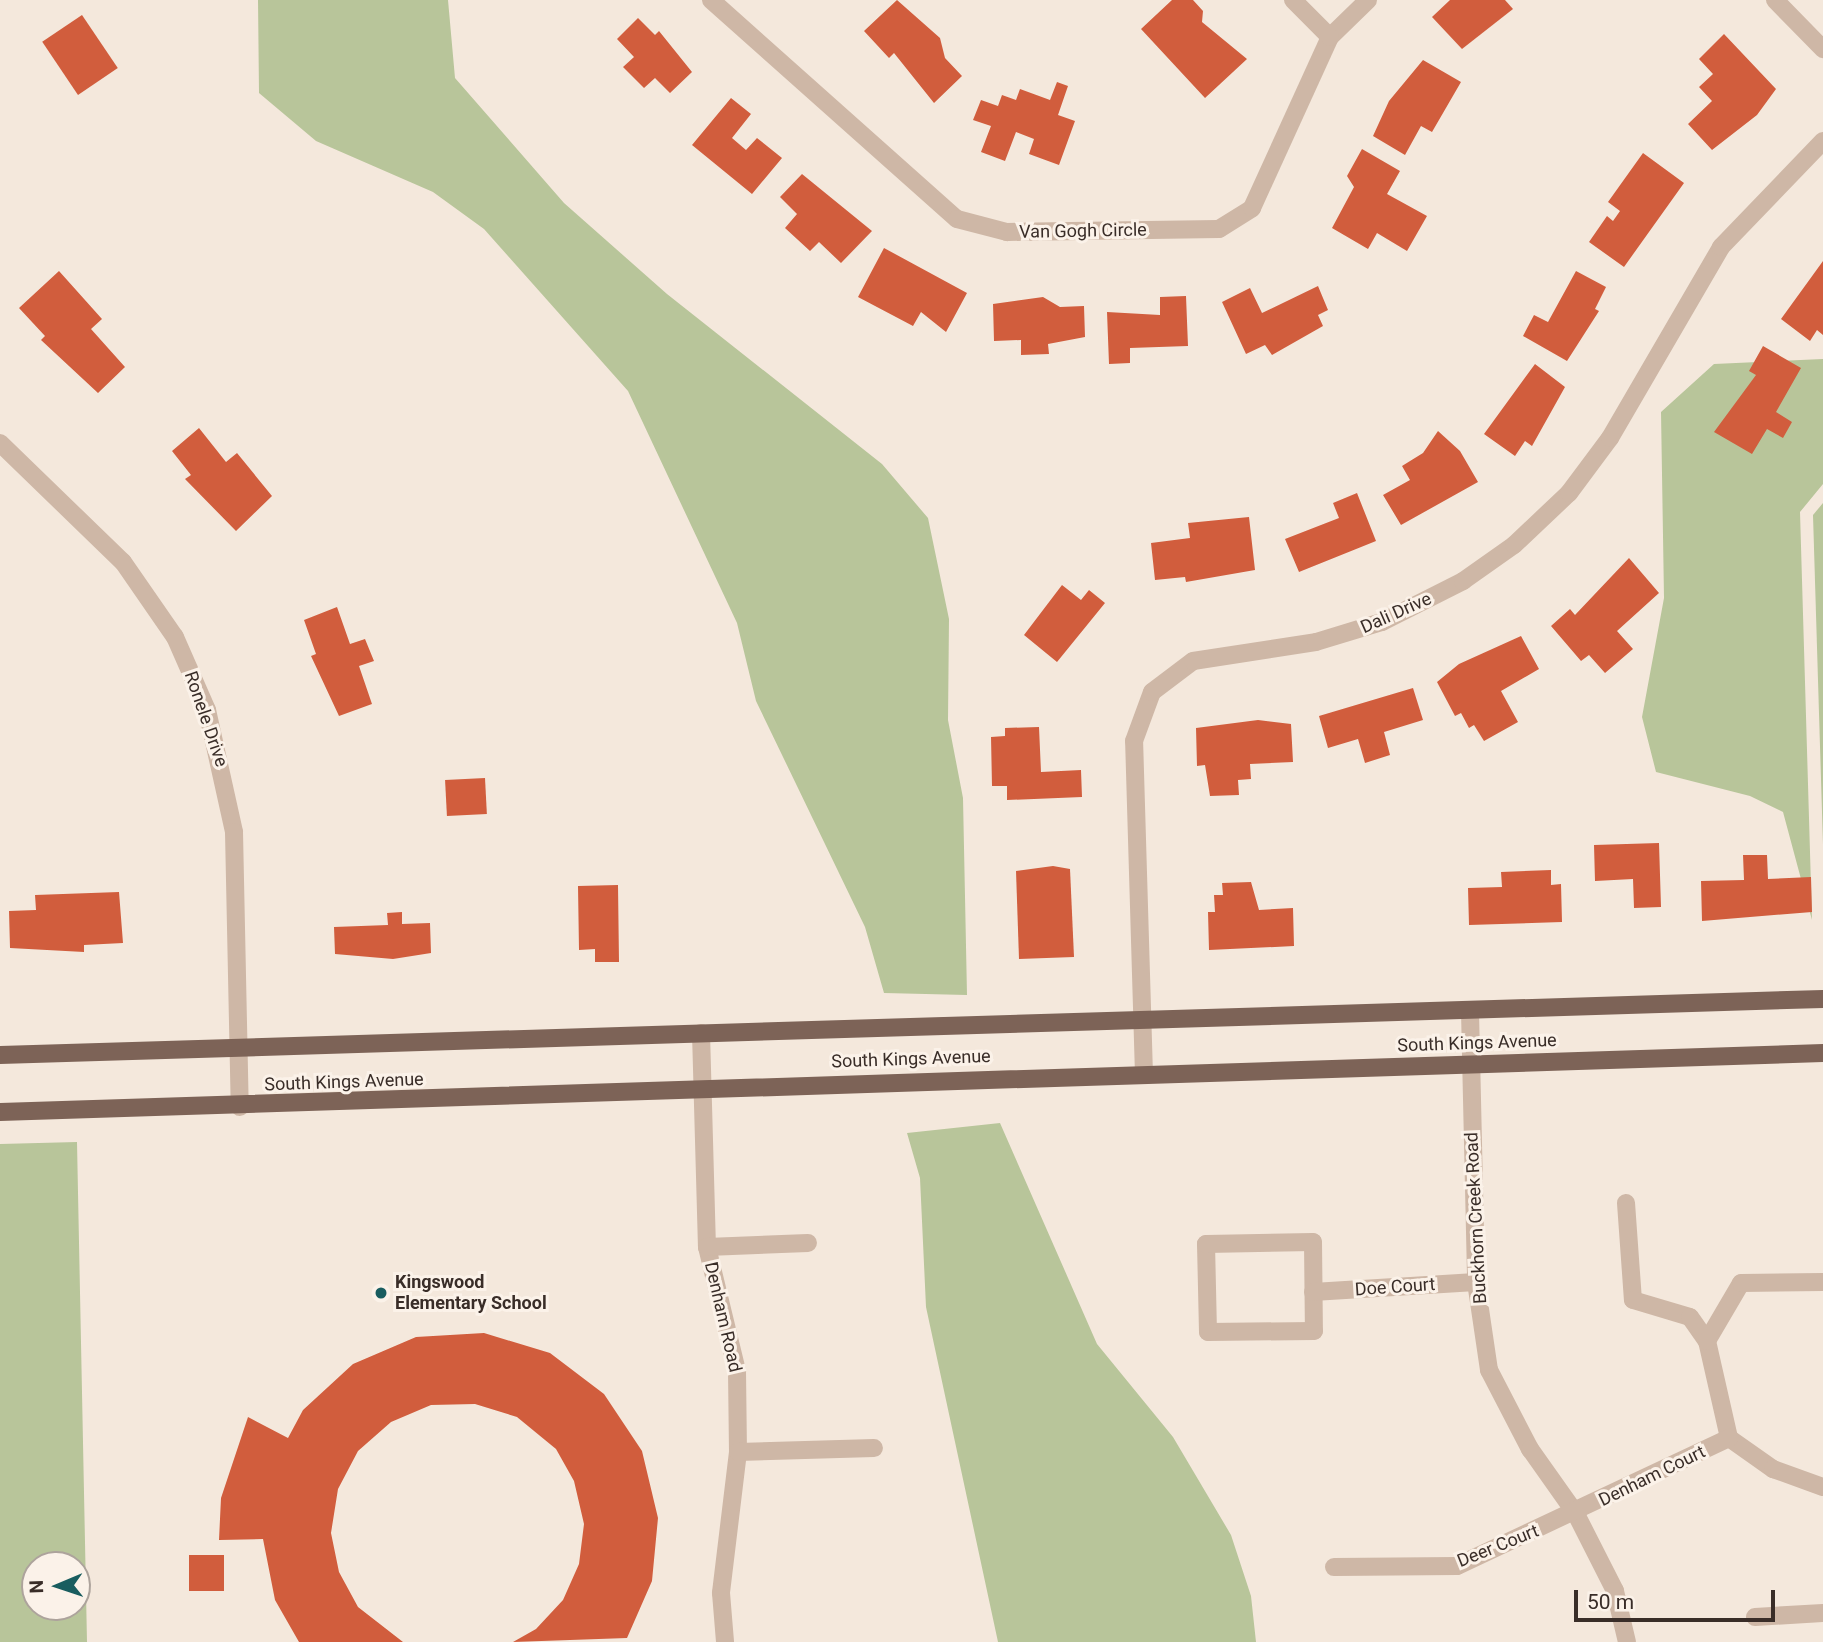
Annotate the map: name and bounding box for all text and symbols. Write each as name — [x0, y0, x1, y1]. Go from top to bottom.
street label: Van Gogh Circle — [1019, 219, 1147, 243]
street label: Dali Drive — [1357, 588, 1435, 638]
street label: Ronele Drive — [180, 668, 232, 770]
street label: South Kings Avenue — [1397, 1029, 1557, 1057]
street label: South Kings Avenue — [831, 1045, 991, 1073]
street label: South Kings Avenue — [264, 1068, 424, 1096]
street label: Buckhorn Creek Road — [1461, 1132, 1491, 1304]
street label: Denham Road — [700, 1260, 746, 1374]
place label: Kingswood Elementary School — [395, 1272, 547, 1314]
street label: Doe Court — [1354, 1273, 1436, 1301]
marker: Kingswood Elementary School — [373, 1285, 389, 1301]
street label: Denham Court — [1595, 1441, 1709, 1511]
street label: Deer Court — [1454, 1520, 1542, 1572]
north arrow — [21, 1551, 91, 1621]
scale bar — [1578, 1576, 1779, 1620]
text: N — [25, 1580, 48, 1594]
text: 50 m — [1587, 1590, 1634, 1614]

